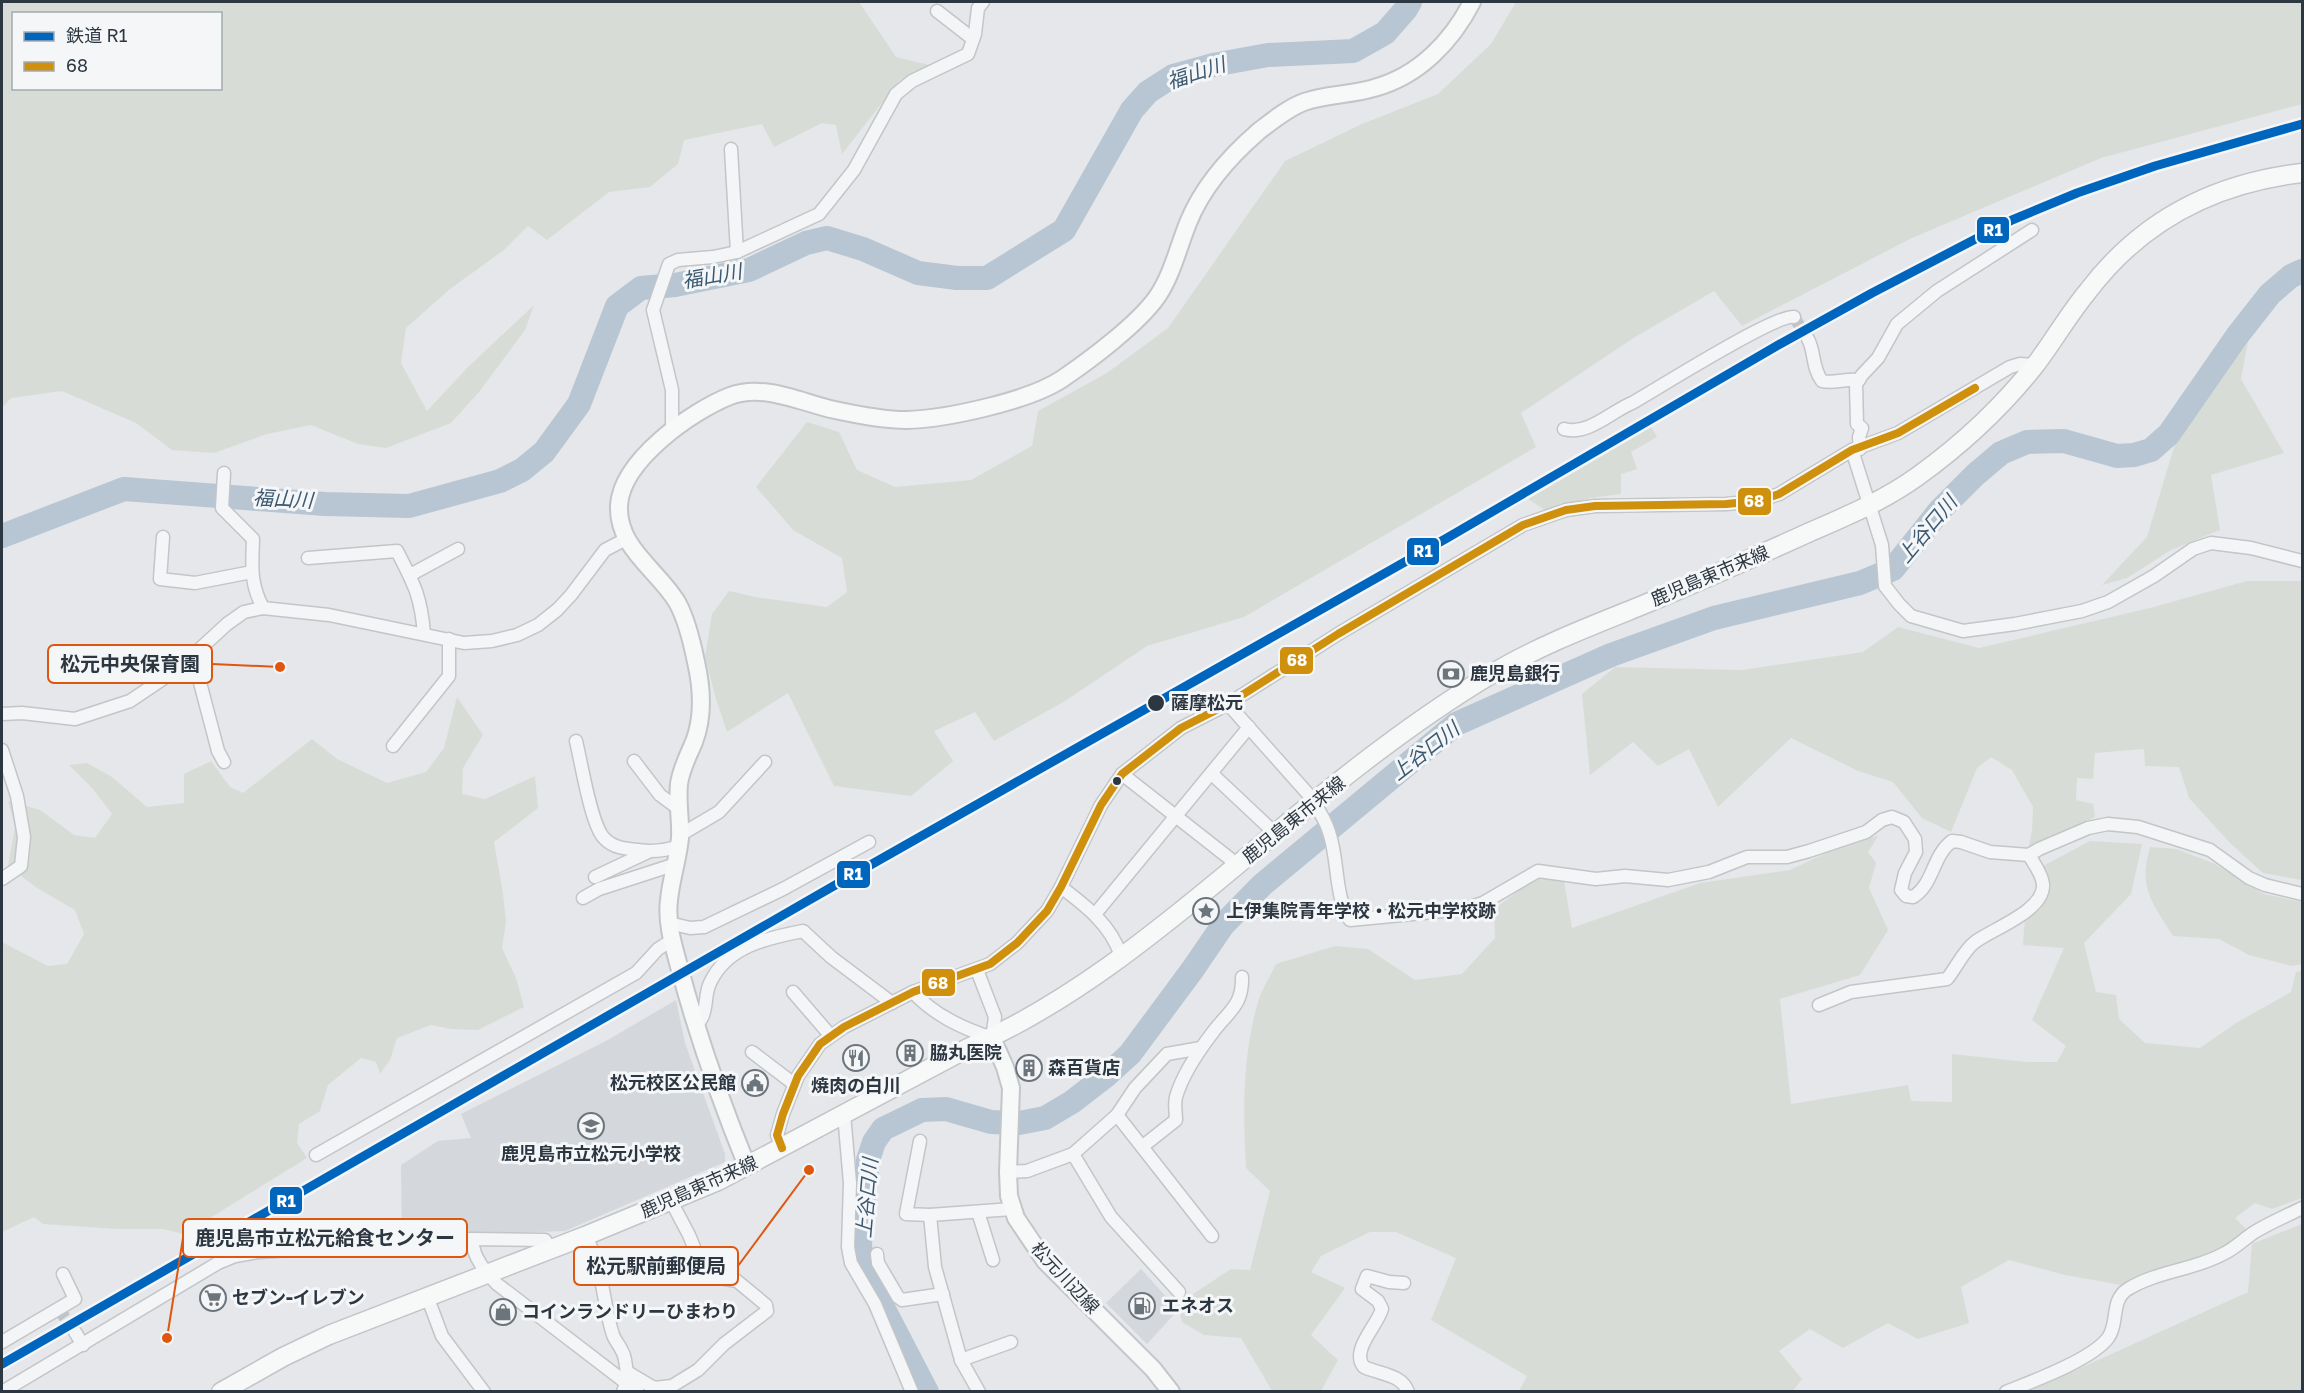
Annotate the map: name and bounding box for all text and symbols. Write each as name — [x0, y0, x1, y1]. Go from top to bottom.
legend — [12, 12, 222, 90]
text: 鉄道 R1 — [66, 24, 128, 46]
water label: 福山川 — [1163, 51, 1230, 93]
text: 68 — [66, 54, 88, 76]
line badge: R1 — [1976, 216, 2010, 244]
text: R1 — [1983, 220, 2003, 240]
water label: 福山川 — [680, 258, 745, 292]
water label: 福山川 — [252, 484, 316, 512]
line badge: 68 — [1737, 487, 1772, 516]
water label: 上谷口川 — [1891, 488, 1962, 567]
text: 68 — [1744, 491, 1764, 511]
line badge: R1 — [1406, 537, 1440, 566]
street label: 鹿児島東市来線 — [1647, 540, 1772, 610]
text: R1 — [1413, 541, 1433, 561]
callout: 松元中央保育園 — [48, 645, 212, 683]
line badge: 68 — [1279, 646, 1314, 675]
text: 68 — [1287, 650, 1307, 670]
text: 松元中央保育園 — [60, 651, 200, 675]
bank icon: 鹿児島銀行 — [1436, 659, 1466, 689]
place label: 鹿児島銀行 — [1470, 662, 1560, 684]
place label: 薩摩松元 — [1171, 691, 1243, 713]
marker: 薩摩松元 — [1146, 693, 1166, 713]
water label: 上谷口川 — [1385, 715, 1465, 784]
street label: 鹿児島東市来線 — [1237, 771, 1349, 867]
unlabelled marker — [1111, 775, 1123, 787]
line badge: R1 — [836, 860, 871, 889]
text: R1 — [843, 864, 863, 884]
place icon: 上伊集院青年学校・松元中学校跡 — [1191, 896, 1221, 926]
place label: 上伊集院青年学校・松元中学校跡 — [1226, 899, 1496, 921]
line badge: 68 — [921, 968, 956, 997]
text: 68 — [928, 973, 948, 993]
building icon: 脇丸医院 — [895, 1038, 925, 1068]
place label: 脇丸医院 — [930, 1041, 1002, 1063]
restaurant icon: 焼肉の白川 — [841, 1043, 871, 1073]
building icon: 森百貨店 — [1014, 1053, 1044, 1083]
place label: 森百貨店 — [1048, 1056, 1120, 1078]
public building icon: 松元校区公民館 — [740, 1068, 770, 1098]
place label: 松元校区公民館 — [610, 1071, 736, 1093]
place label: 焼肉の白川 — [811, 1074, 901, 1096]
school or university icon: 鹿児島市立松元小学校 — [576, 1111, 606, 1141]
place label: 鹿児島市立松元小学校 — [501, 1142, 681, 1164]
street label: 鹿児島東市来線 — [637, 1150, 761, 1222]
water label: 上谷口川 — [851, 1155, 882, 1239]
line badge: R1 — [269, 1186, 303, 1215]
text: R1 — [276, 1191, 296, 1211]
callout: 鹿児島市立松元給食センター — [183, 1219, 467, 1257]
text: 鹿児島市立松元給食センター — [195, 1225, 455, 1249]
street label: 松元川辺線 — [1027, 1237, 1104, 1318]
callout: 松元駅前郵便局 — [574, 1247, 738, 1285]
text: 松元駅前郵便局 — [586, 1253, 726, 1277]
supermarket icon: セブン-イレブン — [198, 1283, 228, 1313]
place label: セブン-イレブン — [232, 1286, 365, 1308]
fuel station icon: エネオス — [1127, 1291, 1157, 1321]
place label: エネオス — [1162, 1294, 1234, 1316]
shop icon: コインランドリーひまわり — [488, 1297, 518, 1327]
place label: コインランドリーひまわり — [522, 1300, 738, 1322]

